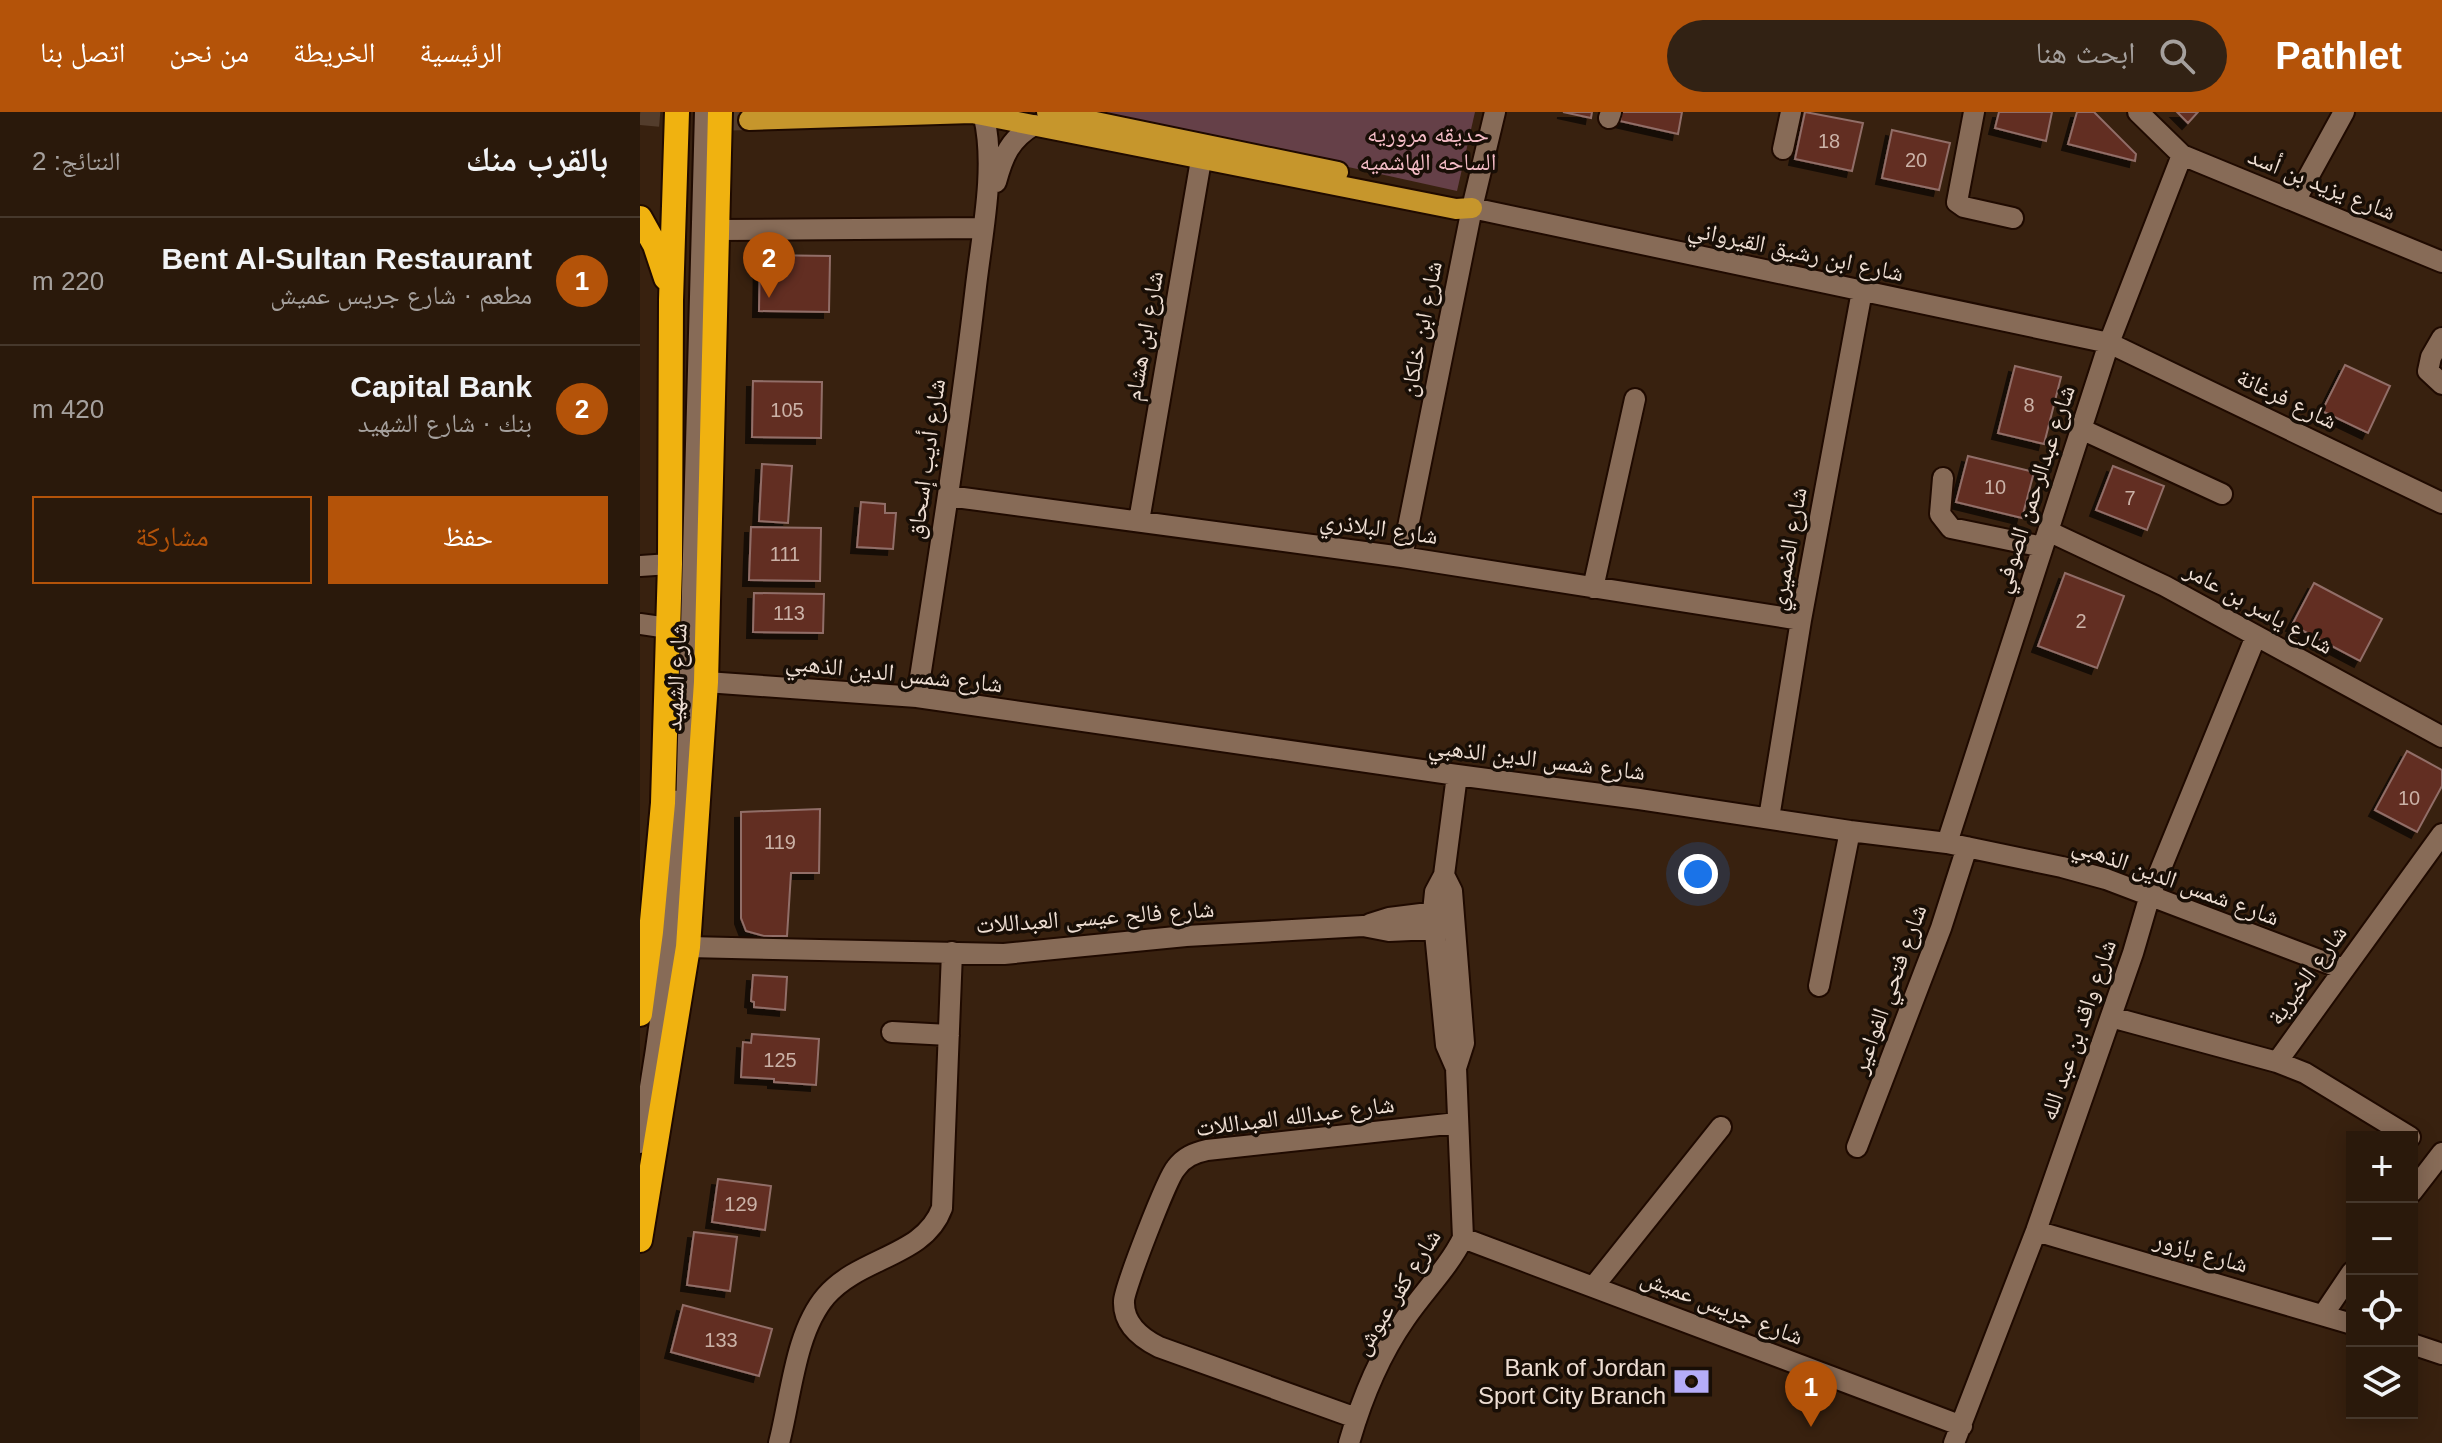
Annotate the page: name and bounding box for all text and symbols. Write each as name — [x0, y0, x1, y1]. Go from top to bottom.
search box — [1667, 20, 2227, 92]
icon: search — [2155, 34, 2199, 78]
text: Pathlet — [2275, 35, 2402, 77]
text: ابحث هنا — [2035, 36, 2135, 69]
text: اتصل بنا — [40, 37, 125, 68]
text: من نحن — [169, 37, 249, 68]
text: الخريطة — [293, 37, 375, 68]
text: الرئيسية — [419, 37, 502, 68]
park label: حديقه مروريه الساحه الهاشميه — [1360, 120, 1496, 175]
house number: 18 — [1818, 130, 1840, 152]
text: بالقرب منك — [466, 140, 608, 178]
street label: شارع يزيد بن أسد — [2244, 142, 2400, 227]
text: النتائج: 2 — [32, 146, 121, 176]
house number: 20 — [1905, 149, 1927, 171]
street label: شارع ابن رشيق القيرواني — [1685, 214, 1906, 293]
pin: 2 — [743, 232, 795, 298]
text: Bent Al-Sultan Restaurant — [161, 242, 532, 275]
street label: شارع ابن خلكان — [1394, 259, 1449, 399]
text: 220 m — [32, 266, 104, 296]
text: 1 — [575, 266, 589, 296]
street label: شارع ابن هشام — [1119, 269, 1171, 403]
text: مطعم · شارع جريس عميش — [270, 280, 532, 310]
street label: شارع فرغانة — [2232, 363, 2342, 436]
text: Capital Bank — [350, 370, 532, 403]
street label: شارع أديب إسحاق — [901, 377, 952, 541]
street label: شارع عبدالرحمن الصوفي — [1987, 382, 2086, 598]
text: 420 m — [32, 394, 104, 424]
text: 2 — [575, 394, 589, 424]
house number: 8 — [2023, 394, 2035, 416]
house number: 105 — [770, 399, 804, 421]
text: بنك · شارع الشهيد — [358, 408, 532, 438]
house number: 10 — [1984, 476, 2006, 498]
street label: شارع الضميري — [1763, 485, 1818, 614]
house number: 7 — [2124, 487, 2136, 509]
button: مشاركة — [32, 496, 312, 584]
button: حفظ — [328, 496, 608, 584]
street label: شارع البلاذري — [1318, 506, 1440, 555]
house number: 111 — [770, 543, 800, 565]
street label: شارع ياسر بن عامر — [2179, 555, 2338, 661]
house number: 113 — [773, 602, 805, 624]
house number: 2 — [2075, 610, 2087, 632]
street label: شارع الشهيد — [659, 622, 694, 732]
street label: شارع شمس الدين الذهبي — [784, 648, 1004, 703]
street label: شارع شمس الدين الذهبي — [1426, 732, 1647, 791]
house number: 10 — [2398, 787, 2420, 809]
house number: 119 — [764, 831, 796, 853]
street label: شارع شمس الدين الذهبي — [2067, 831, 2283, 936]
your location — [1678, 854, 1718, 894]
street label: شارع فالح عيسى العبداللات — [975, 895, 1215, 940]
street label: شارع فتحي الفواعير — [1845, 901, 1937, 1080]
street label: شارع الخيرية — [2261, 920, 2353, 1031]
street label: شارع واقد بن عبد الله — [2034, 936, 2123, 1124]
house number: 125 — [763, 1049, 797, 1071]
street label: شارع عبدالله العبداللات — [1194, 1090, 1396, 1143]
map controls — [2346, 1131, 2418, 1419]
button: + — [2346, 1131, 2418, 1203]
house number: 129 — [724, 1193, 758, 1215]
button: − — [2346, 1203, 2418, 1275]
street label: شارع كفر عبوش — [1347, 1224, 1447, 1360]
street label: شارع يازور — [2150, 1225, 2251, 1280]
street label: شارع جريس عميش — [1637, 1263, 1807, 1352]
button: locate — [2346, 1275, 2418, 1347]
house number: 133 — [704, 1329, 738, 1351]
button: layers — [2346, 1347, 2418, 1419]
place label: Bank of Jordan Sport City Branch — [1478, 1354, 1666, 1409]
pin: 1 — [1785, 1361, 1837, 1427]
bank icon: Bank of Jordan Sport City Branch — [1673, 1363, 1711, 1401]

